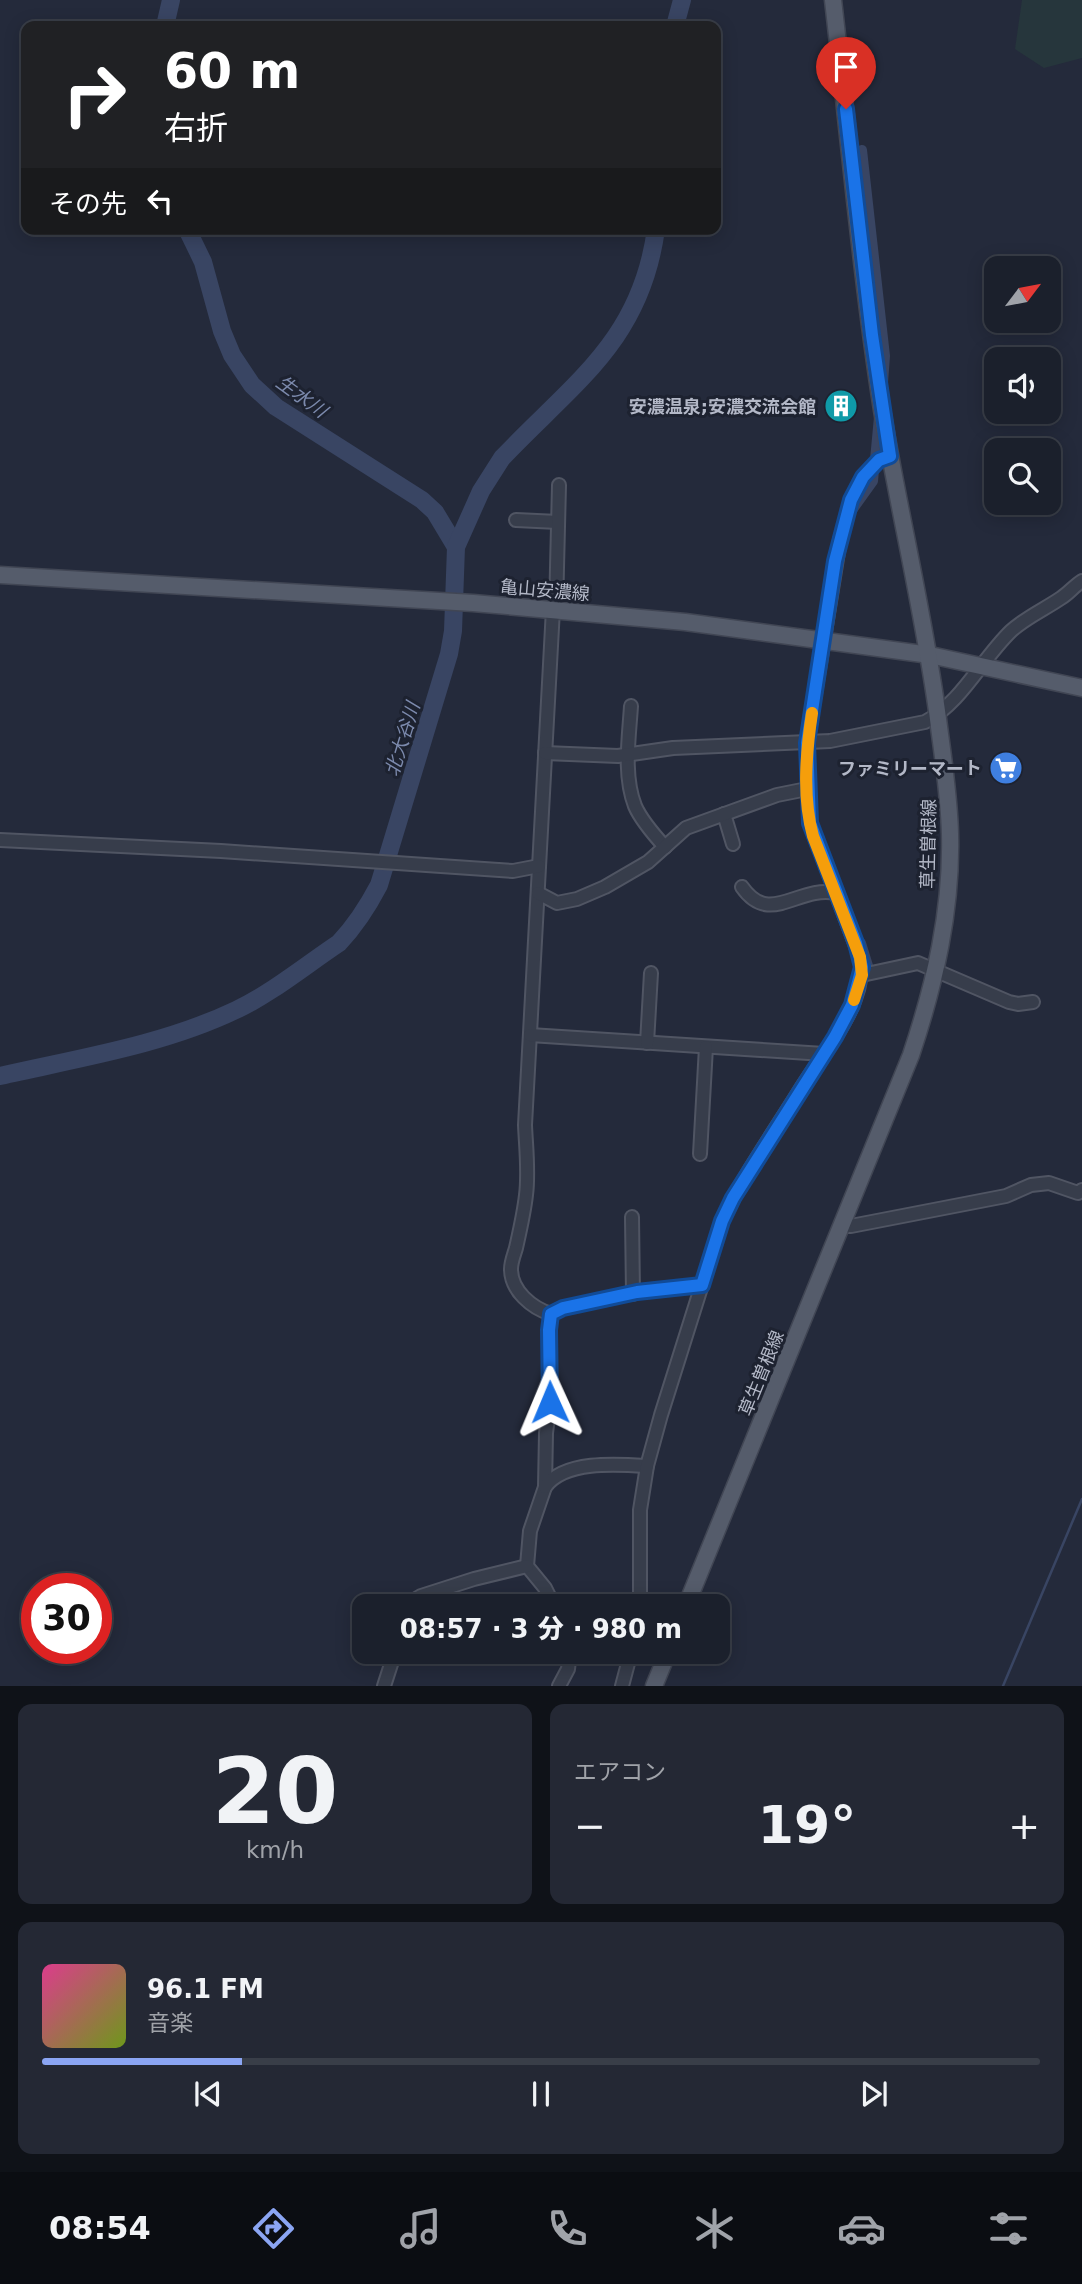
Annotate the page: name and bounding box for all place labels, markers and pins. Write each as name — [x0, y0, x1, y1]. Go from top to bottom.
pin — [816, 37, 876, 109]
building icon: 安濃温泉;安濃交流会館 — [822, 387, 860, 425]
place label: 安濃温泉;安濃交流会館 — [629, 396, 816, 417]
supermarket icon: ファミリーマート — [987, 749, 1025, 787]
place label: ファミリーマート — [838, 758, 982, 779]

